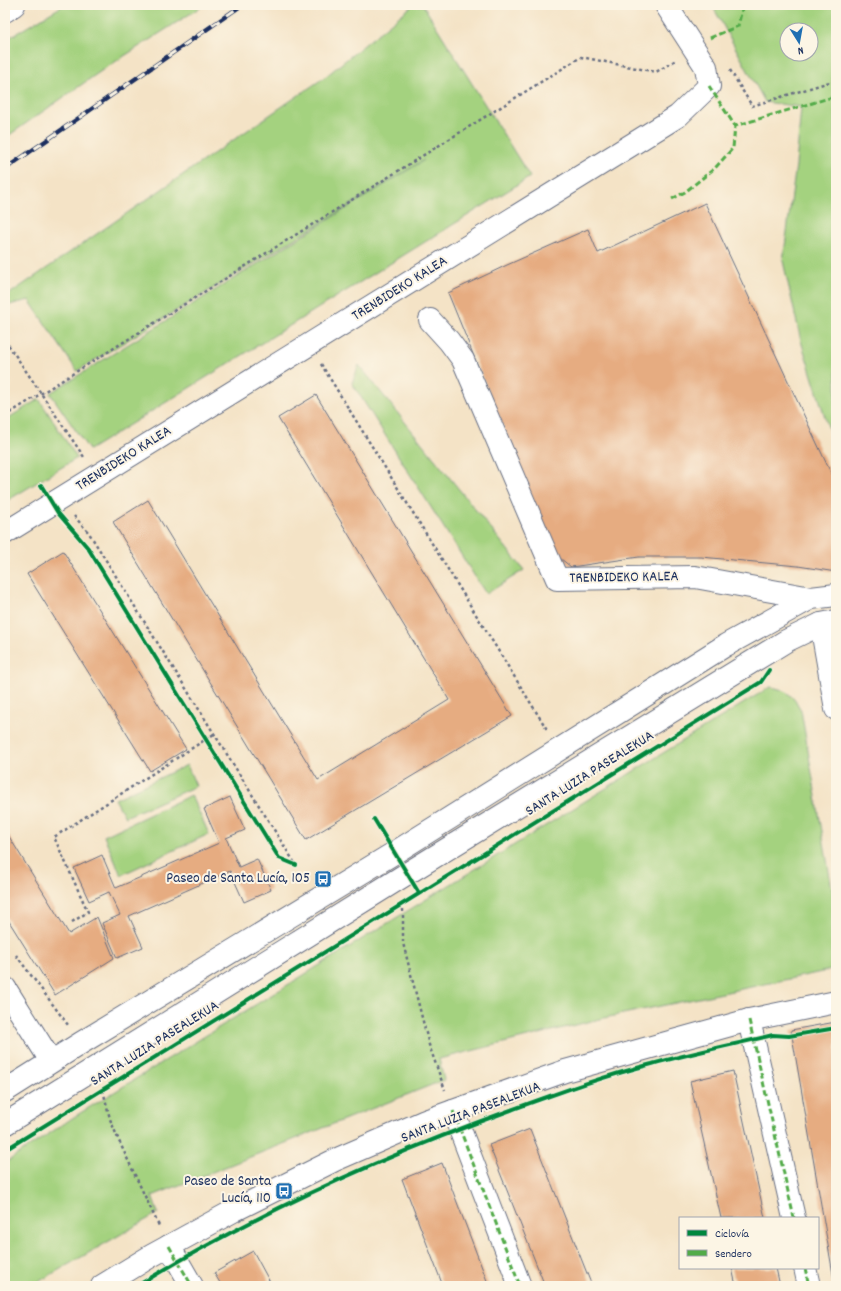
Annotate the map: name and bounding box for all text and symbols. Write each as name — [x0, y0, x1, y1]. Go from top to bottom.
north arrow — [779, 22, 819, 62]
text: N — [796, 41, 805, 58]
street label: TRENBIDEKO KALEA — [348, 251, 452, 327]
street label: TRENBIDEKO KALEA — [72, 421, 176, 497]
street label: TRENBIDEKO KALEA — [569, 566, 679, 590]
street label: SANTA LUZIA PASEALEKUA — [521, 725, 659, 823]
place label: Paseo de Santa Lucía, 105 — [166, 868, 310, 890]
bus stop icon: Paseo de Santa Lucía, 105 — [313, 869, 333, 889]
street label: SANTA LUZIA PASEALEKUA — [86, 995, 224, 1093]
street label: SANTA LUZIA PASEALEKUA — [398, 1076, 544, 1150]
place label: Paseo de Santa Lucía, 110 — [184, 1171, 272, 1210]
bus stop icon: Paseo de Santa Lucía, 110 — [274, 1181, 294, 1201]
legend — [679, 1217, 819, 1269]
text: Ciclovía — [715, 1226, 749, 1243]
text: Sendero — [715, 1246, 752, 1263]

